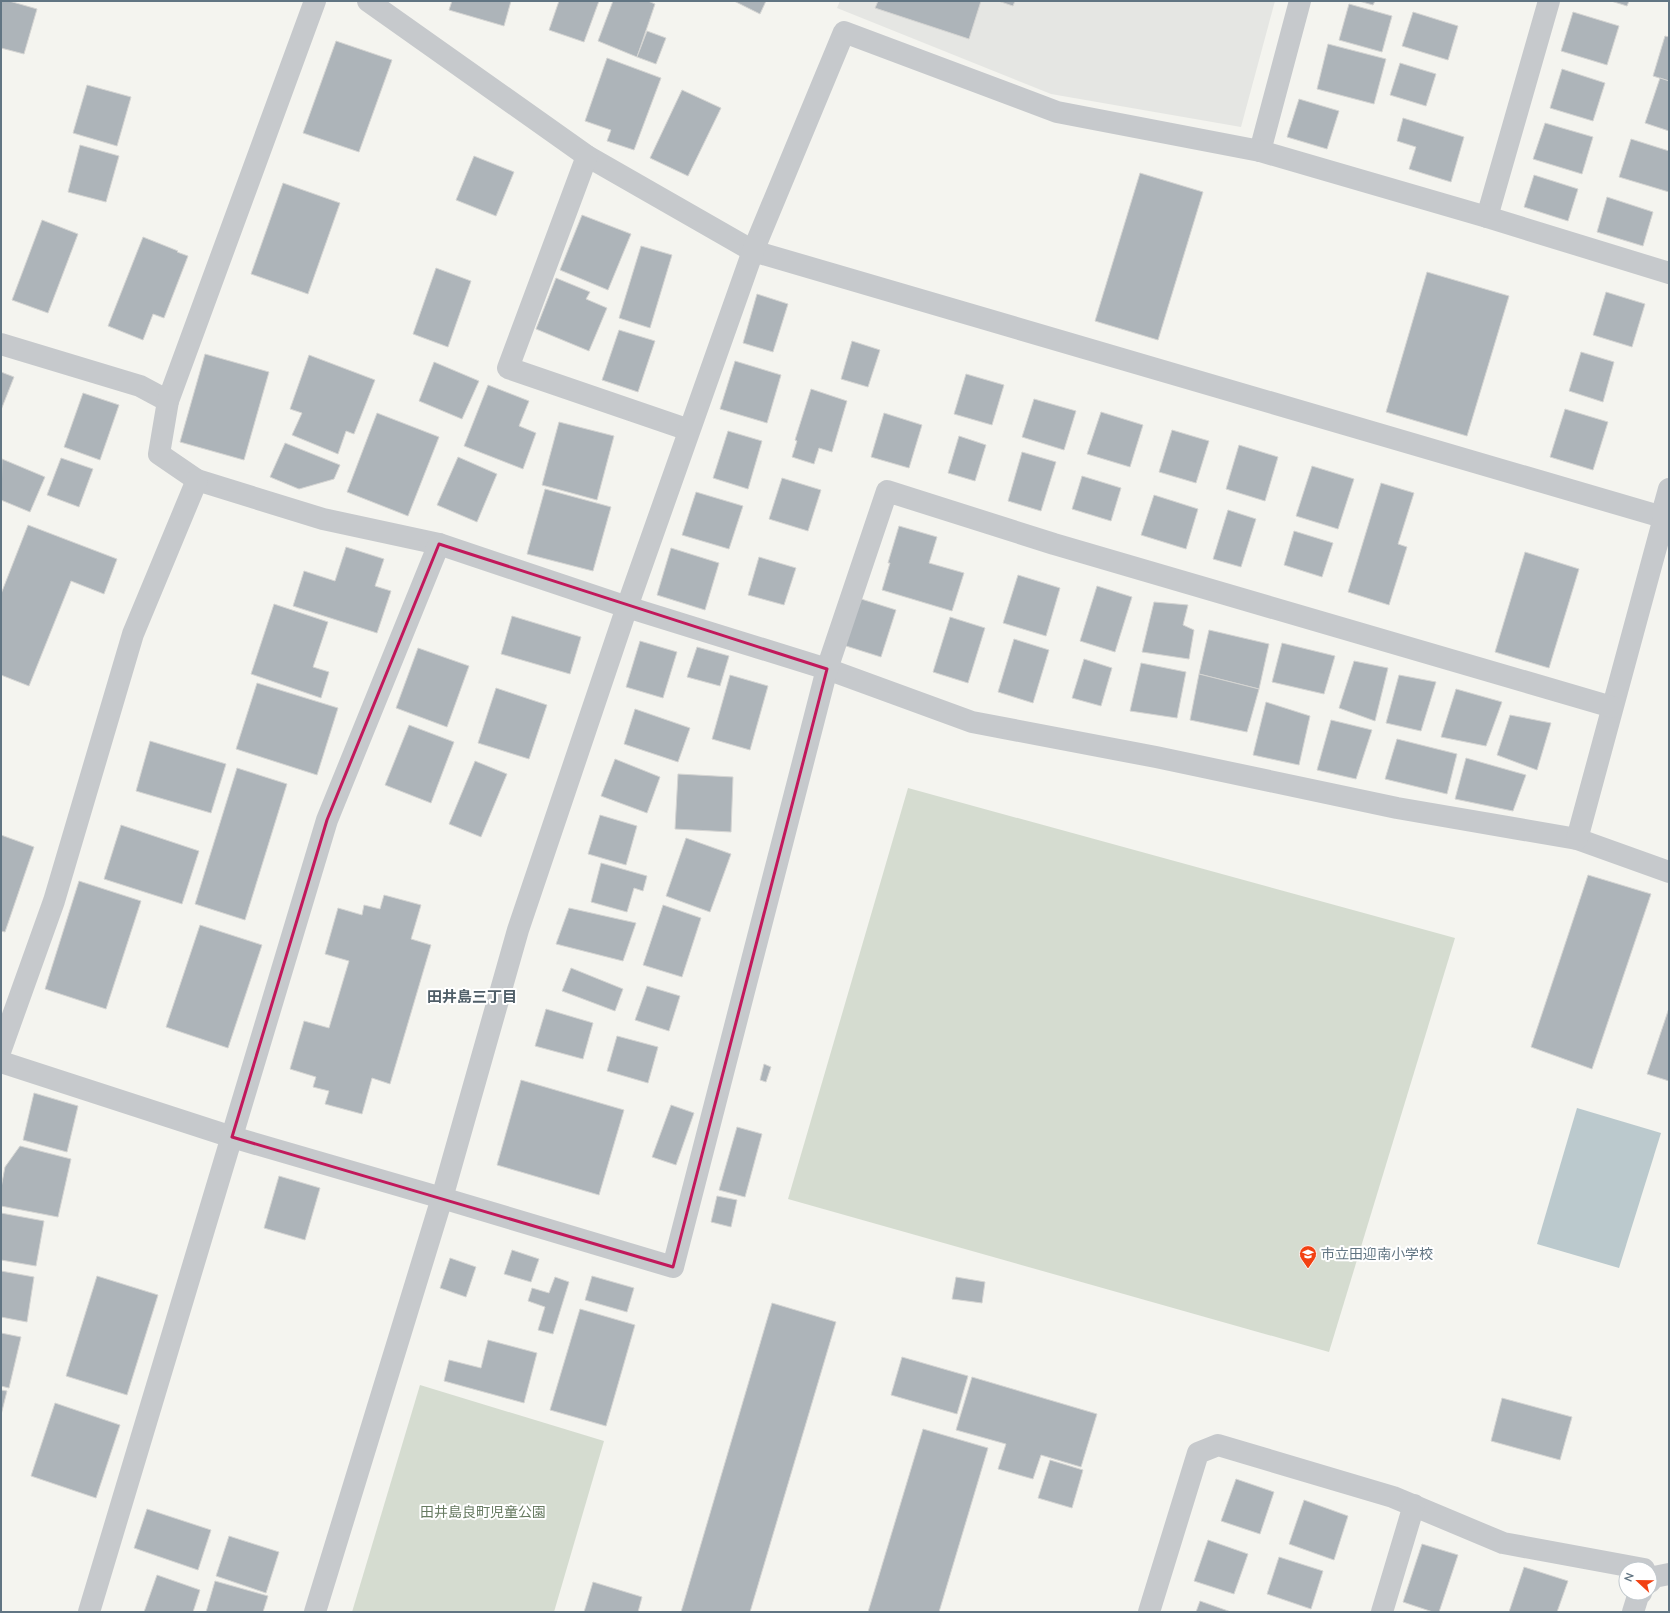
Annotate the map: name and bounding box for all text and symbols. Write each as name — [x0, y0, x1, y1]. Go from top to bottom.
district label: 田井島三丁目 — [427, 987, 517, 1006]
school or university icon: 市立田迎南小学校 — [1298, 1244, 1318, 1269]
place label: 市立田迎南小学校 — [1321, 1245, 1433, 1263]
park label: 田井島良町児童公園 — [420, 1503, 546, 1521]
north arrow — [1618, 1561, 1658, 1601]
text: N — [1621, 1571, 1637, 1584]

